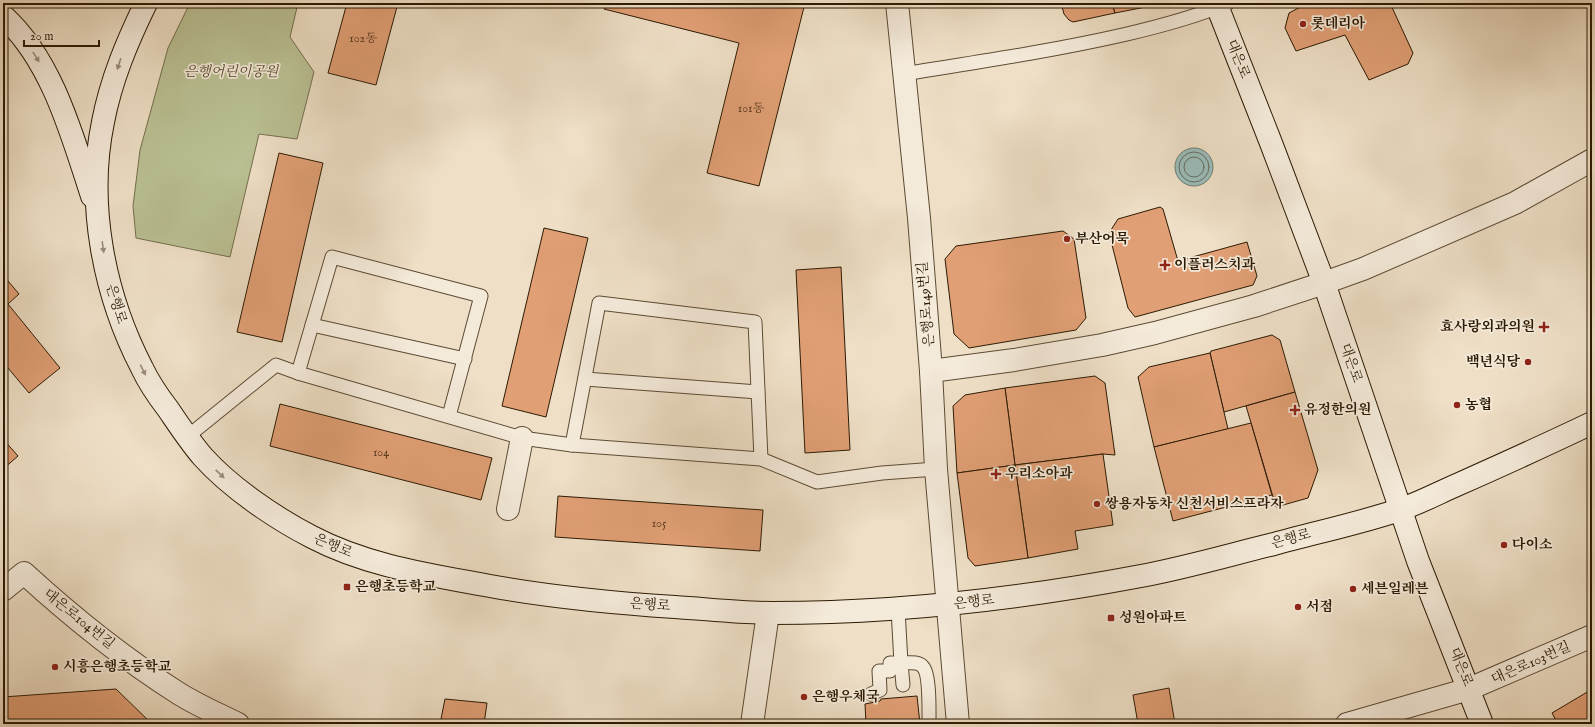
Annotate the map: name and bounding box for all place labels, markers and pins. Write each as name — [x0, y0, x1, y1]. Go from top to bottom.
place label: 롯데리아 — [1311, 15, 1366, 33]
marker: 롯데리아 — [1298, 19, 1308, 29]
place label: 부산어묵 — [1075, 230, 1130, 248]
marker: 부산어묵 — [1062, 234, 1072, 244]
place label: 이플러스치과 — [1174, 256, 1256, 274]
marker: 이플러스치과 — [1159, 259, 1171, 271]
place label: 효사랑외과의원 — [1440, 318, 1535, 336]
marker: 효사랑외과의원 — [1538, 321, 1550, 333]
place label: 백년식당 — [1466, 353, 1520, 371]
marker: 백년식당 — [1523, 357, 1533, 367]
place label: 농협 — [1465, 396, 1492, 414]
marker: 농협 — [1452, 400, 1462, 410]
place label: 유정한의원 — [1304, 401, 1372, 419]
marker: 유정한의원 — [1289, 404, 1301, 416]
place label: 우리소아과 — [1005, 465, 1073, 483]
marker: 우리소아과 — [990, 468, 1002, 480]
place label: 쌍용자동차 신천서비스프라자 — [1105, 495, 1284, 513]
marker: 쌍용자동차 신천서비스프라자 — [1092, 499, 1102, 509]
place label: 다이소 — [1512, 536, 1553, 554]
marker: 다이소 — [1499, 540, 1509, 550]
place label: 은행초등학교 — [355, 578, 437, 596]
place label: 세븐일레븐 — [1361, 580, 1429, 598]
marker: 은행초등학교 — [342, 582, 352, 592]
marker: 세븐일레븐 — [1348, 584, 1358, 594]
place label: 서점 — [1306, 598, 1333, 616]
marker: 서점 — [1293, 602, 1303, 612]
place label: 성원아파트 — [1119, 609, 1187, 627]
marker: 성원아파트 — [1106, 613, 1116, 623]
place label: 시흥은행초등학교 — [63, 658, 172, 676]
marker: 시흥은행초등학교 — [50, 662, 60, 672]
place label: 은행우체국 — [812, 688, 880, 706]
marker: 은행우체국 — [799, 692, 809, 702]

